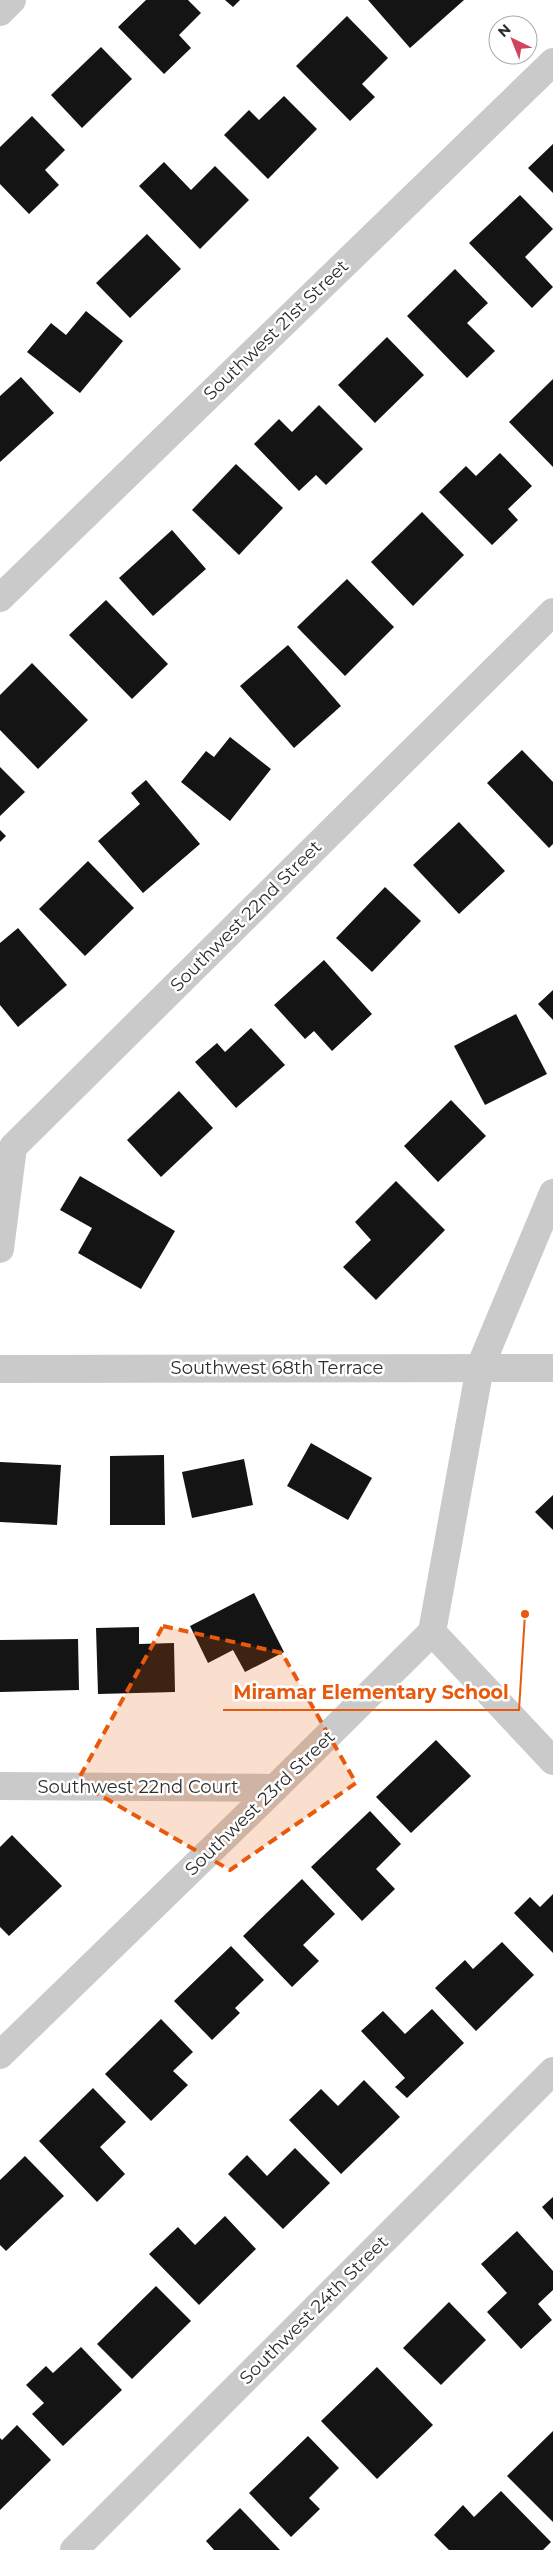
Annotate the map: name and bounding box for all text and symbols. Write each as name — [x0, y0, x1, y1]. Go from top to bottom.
north arrow — [488, 15, 538, 65]
text: N — [494, 20, 514, 41]
street label: Southwest 21st Street — [199, 255, 353, 405]
street label: Southwest 22nd Street — [166, 836, 326, 996]
street label: Southwest 68th Terrace — [171, 1357, 384, 1379]
callout: Miramar Elementary School — [223, 1676, 519, 1710]
text: Miramar Elementary School — [233, 1681, 509, 1704]
street label: Southwest 23rd Street — [181, 1726, 339, 1880]
street label: Southwest 22nd Court — [37, 1776, 239, 1798]
street label: Southwest 24th Street — [235, 2231, 393, 2389]

